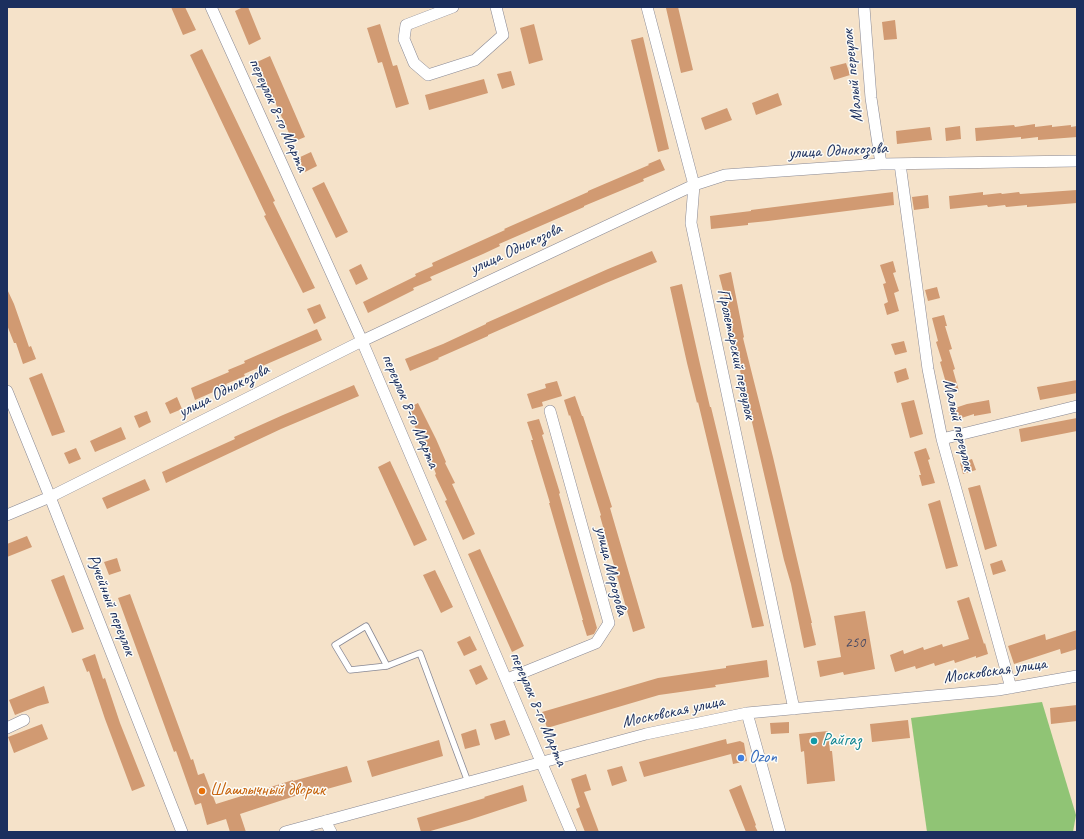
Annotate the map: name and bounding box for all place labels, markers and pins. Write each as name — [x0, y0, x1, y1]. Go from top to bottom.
place label: Райгаз — [822, 731, 861, 751]
marker: Райгаз — [809, 736, 819, 746]
place label: Ozon — [749, 748, 777, 768]
marker: Ozon — [736, 753, 746, 763]
place label: Шашлычный дворик — [210, 781, 325, 801]
marker: Шашлычный дворик — [197, 786, 207, 796]

